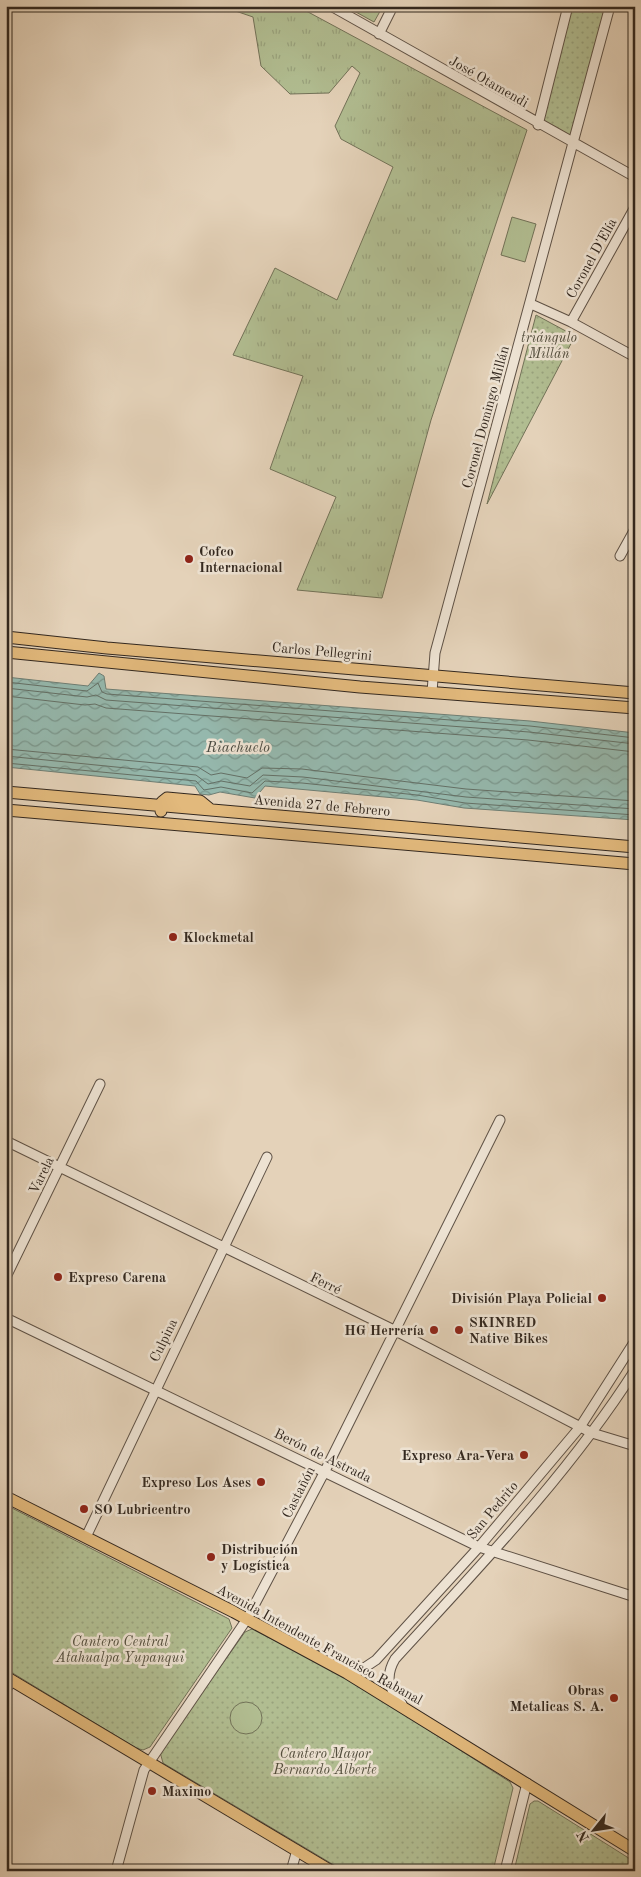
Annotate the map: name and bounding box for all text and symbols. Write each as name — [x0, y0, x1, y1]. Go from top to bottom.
street label: José Otamendi — [447, 54, 531, 110]
street label: Coronel D'Elía — [564, 216, 620, 301]
park label: triángulo Millán — [521, 331, 577, 361]
street label: Coronel Domingo Millán — [460, 344, 512, 490]
place label: Cofco Internacional — [199, 545, 283, 575]
marker: Cofco Internacional — [183, 553, 195, 565]
street label: Carlos Pellegrini — [271, 641, 373, 663]
water label: Riachuelo — [205, 741, 270, 756]
street label: Avenida 27 de Febrero — [253, 793, 391, 819]
marker: Klockmetal — [167, 931, 179, 943]
place label: Klockmetal — [183, 931, 254, 945]
street label: Varela — [27, 1155, 57, 1196]
street label: Ferré — [308, 1270, 343, 1297]
marker: Expreso Carena — [52, 1271, 64, 1283]
place label: Expreso Carena — [68, 1271, 166, 1285]
place label: División Playa Policial — [451, 1292, 592, 1306]
marker: División Playa Policial — [596, 1292, 608, 1304]
place label: SKINRED Native Bikes — [469, 1316, 548, 1346]
street label: Culpina — [147, 1317, 180, 1364]
place label: HG Herrería — [344, 1324, 424, 1338]
marker: HG Herrería — [428, 1324, 440, 1336]
marker: SKINRED Native Bikes — [453, 1324, 465, 1336]
street label: Berón de Astrada — [272, 1426, 374, 1486]
place label: Expreso Ara-Vera — [402, 1449, 514, 1463]
marker: Expreso Ara-Vera — [518, 1449, 530, 1461]
street label: Castañón — [280, 1464, 318, 1521]
place label: Expreso Los Ases — [141, 1476, 251, 1490]
marker: Expreso Los Ases — [255, 1476, 267, 1488]
street label: San Pedrito — [465, 1479, 521, 1542]
marker: SO Lubricentro — [78, 1503, 90, 1515]
place label: SO Lubricentro — [94, 1503, 190, 1517]
place label: Distribución y Logística — [221, 1543, 298, 1573]
marker: Distribución y Logística — [205, 1551, 217, 1563]
street label: Avenida Intendente Francisco Rabanal — [214, 1582, 425, 1708]
park label: Cantero Central Atahualpa Yupanqui — [55, 1635, 185, 1666]
place label: Obras Metalicas S. A. — [510, 1684, 604, 1714]
marker: Obras Metalicas S. A. — [608, 1692, 620, 1704]
park label: Cantero Mayor Bernardo Alberte — [272, 1747, 377, 1777]
marker: Maximo — [146, 1785, 158, 1797]
place label: Maximo — [162, 1785, 211, 1799]
north arrow — [568, 1804, 618, 1854]
text: N — [575, 1828, 592, 1844]

